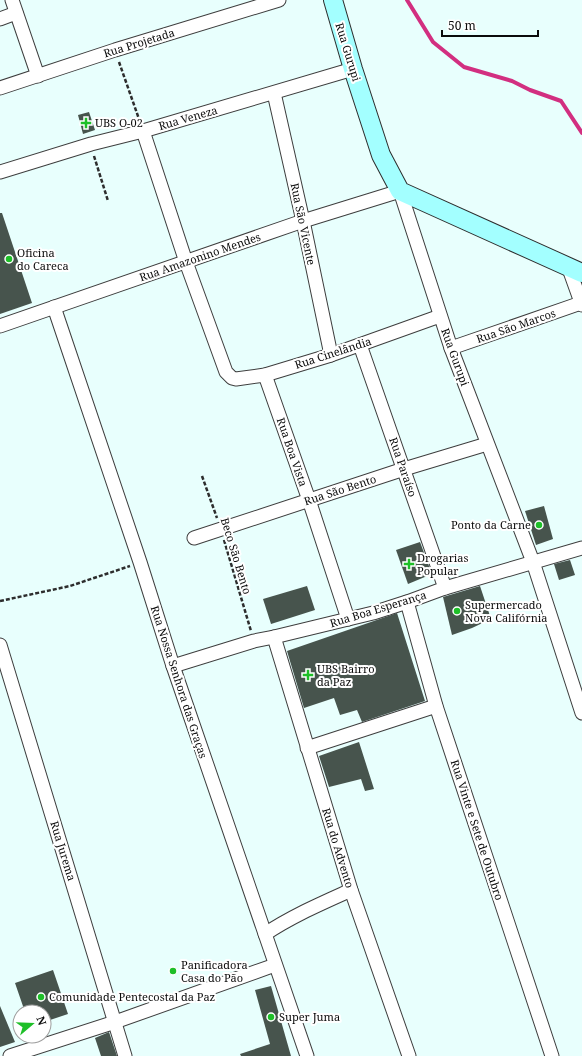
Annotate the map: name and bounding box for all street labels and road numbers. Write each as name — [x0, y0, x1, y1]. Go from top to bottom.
street label: Rua Gurupi — [332, 21, 365, 83]
street label: Rua Projetada — [101, 25, 176, 60]
street label: Rua Veneza — [157, 102, 219, 133]
street label: Rua São Vicente — [287, 181, 320, 267]
street label: Rua Amazonino Mendes — [137, 229, 263, 284]
street label: Rua São Marcos — [474, 305, 558, 346]
street label: Rua Gurupi — [438, 326, 473, 388]
street label: Rua Cinelândia — [293, 333, 373, 372]
street label: Rua Boa Vista — [274, 415, 311, 488]
street label: Rua Paraíso — [386, 435, 421, 499]
street label: Rua São Bento — [302, 471, 378, 508]
street label: Beco São Bento — [218, 516, 255, 596]
street label: Rua Boa Esperança — [328, 587, 428, 630]
street label: Rua Nossa Senhora das Graças — [148, 604, 211, 760]
street label: Rua Vinte e Sete de Outubro — [448, 758, 507, 902]
street label: Rua do Advento — [319, 806, 358, 890]
street label: Rua Jurema — [47, 819, 80, 883]

